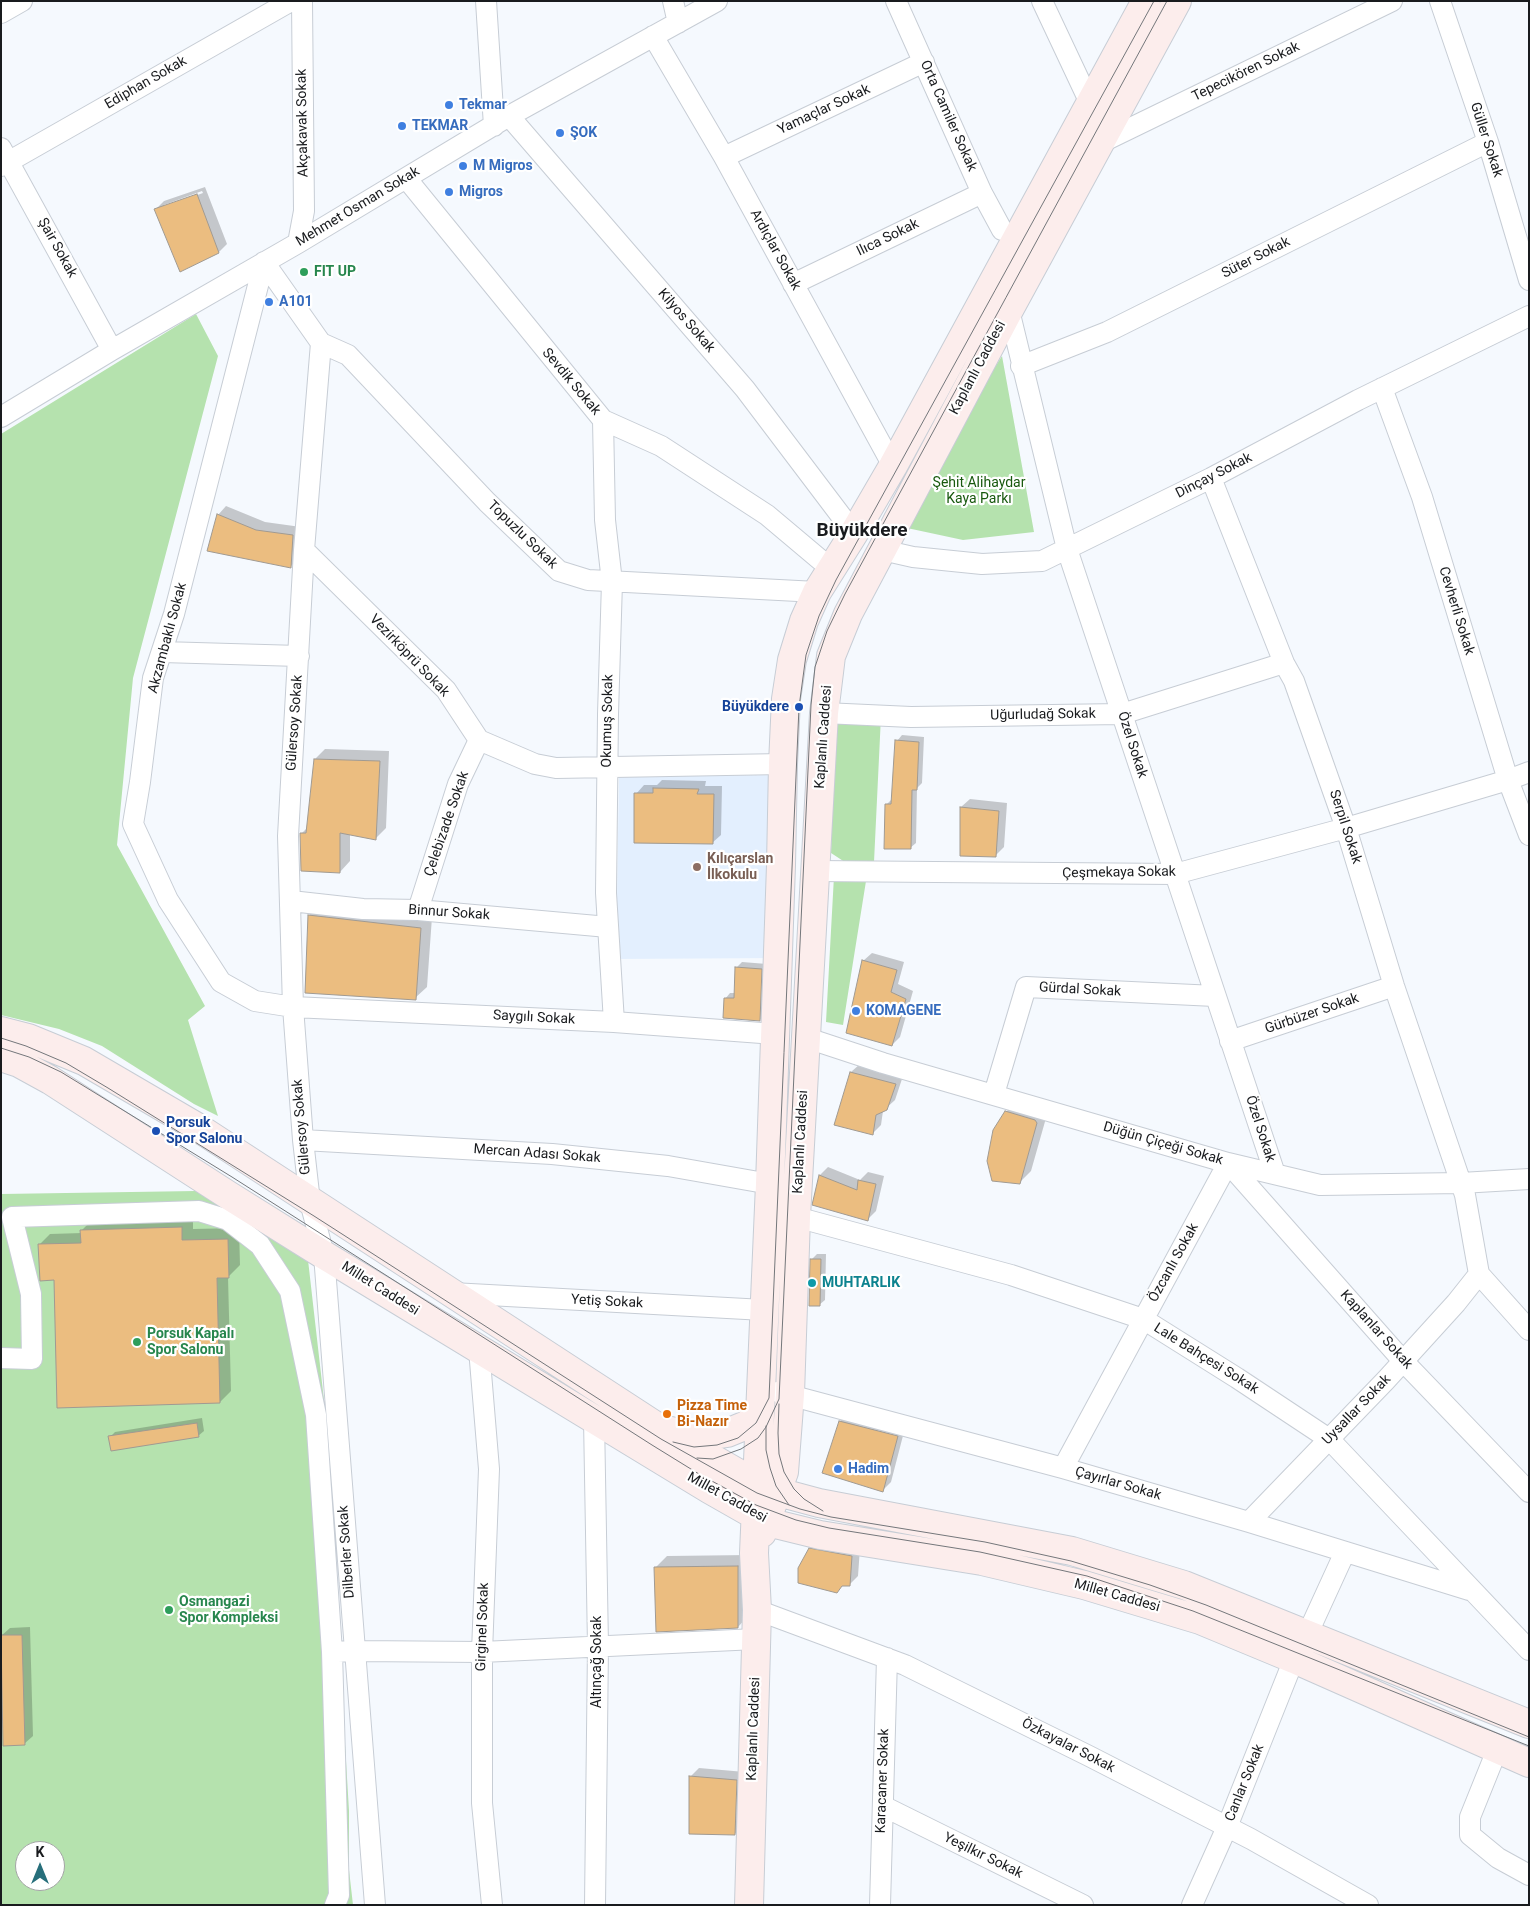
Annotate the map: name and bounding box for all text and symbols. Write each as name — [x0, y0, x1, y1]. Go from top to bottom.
street label: Tepecikören Sokak — [1189, 39, 1303, 105]
street label: Ediphan Sokak — [102, 53, 190, 113]
street label: Orta Camiler Sokak — [916, 58, 980, 174]
street label: Akçakavak Sokak — [294, 69, 312, 177]
street label: Yamaçlar Sokak — [775, 81, 873, 139]
place label: Tekmar — [459, 97, 507, 113]
marker: Tekmar — [443, 99, 455, 111]
street label: Güller Sokak — [1466, 100, 1506, 180]
place label: TEKMAR — [412, 118, 468, 134]
marker: TEKMAR — [396, 120, 408, 132]
place label: ŞOK — [570, 125, 597, 141]
marker: ŞOK — [554, 127, 566, 139]
place label: M Migros — [473, 158, 533, 174]
marker: M Migros — [457, 160, 469, 172]
street label: Mehmet Osman Sokak — [293, 163, 423, 251]
place label: Migros — [459, 184, 503, 200]
marker: Migros — [443, 186, 455, 198]
street label: Ardıçlar Sokak — [746, 207, 804, 293]
street label: Şair Sokak — [34, 215, 80, 281]
street label: Ilıca Sokak — [854, 216, 922, 260]
street label: Süter Sokak — [1219, 234, 1293, 282]
place label: FIT UP — [314, 264, 356, 280]
marker: FIT UP — [298, 266, 310, 278]
street label: Kilyos Sokak — [654, 286, 718, 356]
place label: A101 — [279, 294, 313, 310]
marker: A101 — [263, 296, 275, 308]
street label: Kaplanlı Caddesi — [946, 318, 1010, 418]
street label: Sevdik Sokak — [538, 345, 604, 419]
street label: Dinçay Sokak — [1173, 450, 1255, 502]
park label: Şehit Alihaydar Kaya Parkı — [933, 475, 1025, 508]
street label: Topuzlu Sokak — [483, 497, 561, 573]
district label: Büyükdere — [817, 520, 907, 542]
street label: Cevherli Sokak — [1435, 565, 1477, 657]
street label: Akzambaklı Sokak — [145, 581, 191, 695]
street label: Vezirköprü Sokak — [365, 611, 453, 701]
street label: Gülersoy Sokak — [283, 674, 307, 772]
street label: Okumuş Sokak — [599, 674, 617, 768]
street label: Kaplanlı Caddesi — [812, 685, 836, 789]
place label: Büyükdere — [722, 699, 789, 715]
marker: Büyükdere — [793, 701, 805, 713]
street label: Uğurludağ Sokak — [990, 706, 1096, 724]
street label: Özel Sokak — [1113, 710, 1151, 780]
street label: Çelebizade Sokak — [421, 769, 473, 879]
street label: Serpil Sokak — [1325, 788, 1365, 866]
place label: Kılıçarslan İlkokulu — [707, 851, 773, 884]
marker: Kılıçarslan İlkokulu — [691, 861, 703, 873]
street label: Çeşmekaya Sokak — [1062, 864, 1176, 882]
street label: Binnur Sokak — [408, 902, 490, 924]
street label: Gürdal Sokak — [1038, 979, 1122, 1001]
street label: Gürbüzer Sokak — [1263, 990, 1361, 1038]
place label: KOMAGENE — [866, 1003, 941, 1019]
marker: KOMAGENE — [850, 1005, 862, 1017]
street label: Saygılı Sokak — [493, 1007, 575, 1029]
street label: Gülersoy Sokak — [289, 1078, 315, 1176]
street label: Kaplanlı Caddesi — [790, 1090, 812, 1194]
street label: Özel Sokak — [1241, 1094, 1279, 1164]
place label: Porsuk Spor Salonu — [166, 1115, 242, 1148]
street label: Düğün Çiçeği Sokak — [1101, 1119, 1225, 1169]
marker: Porsuk Spor Salonu — [150, 1125, 162, 1137]
street label: Mercan Adası Sokak — [473, 1141, 601, 1167]
street label: Özcanlı Sokak — [1145, 1221, 1203, 1305]
street label: Millet Caddesi — [338, 1258, 422, 1320]
place label: MUHTARLIK — [822, 1275, 900, 1291]
marker: MUHTARLIK — [806, 1277, 818, 1289]
street label: Kaplanlar Sokak — [1336, 1287, 1416, 1373]
street label: Yetiş Sokak — [571, 1292, 643, 1312]
street label: Lale Bahçesi Sokak — [1150, 1320, 1262, 1398]
place label: Porsuk Kapalı Spor Salonu — [147, 1326, 234, 1358]
marker: Porsuk Kapalı Spor Salonu — [131, 1336, 143, 1348]
street label: Uysallar Sokak — [1319, 1371, 1395, 1449]
place label: Pizza Time Bi-Nazır — [677, 1398, 747, 1430]
marker: Pizza Time Bi-Nazır — [661, 1408, 673, 1420]
place label: Hadim — [848, 1461, 889, 1477]
marker: Hadim — [832, 1463, 844, 1475]
street label: Çayırlar Sokak — [1073, 1464, 1163, 1504]
street label: Millet Caddesi — [684, 1469, 770, 1527]
street label: Dilberler Sokak — [335, 1505, 359, 1599]
street label: Millet Caddesi — [1072, 1576, 1162, 1616]
street label: Girginel Sokak — [473, 1582, 493, 1672]
place label: Osmangazi Spor Kompleksi — [179, 1594, 278, 1626]
marker: Osmangazi Spor Kompleksi — [163, 1604, 175, 1616]
street label: Altınçağ Sokak — [589, 1616, 605, 1708]
street label: Kaplanlı Caddesi — [744, 1677, 764, 1781]
street label: Özkayalar Sokak — [1018, 1715, 1118, 1777]
street label: Karacaner Sokak — [873, 1728, 893, 1834]
street label: Canlar Sokak — [1222, 1742, 1268, 1824]
street label: Yeşilkır Sokak — [941, 1830, 1025, 1882]
north arrow — [15, 1841, 65, 1891]
text: K — [36, 1844, 44, 1860]

